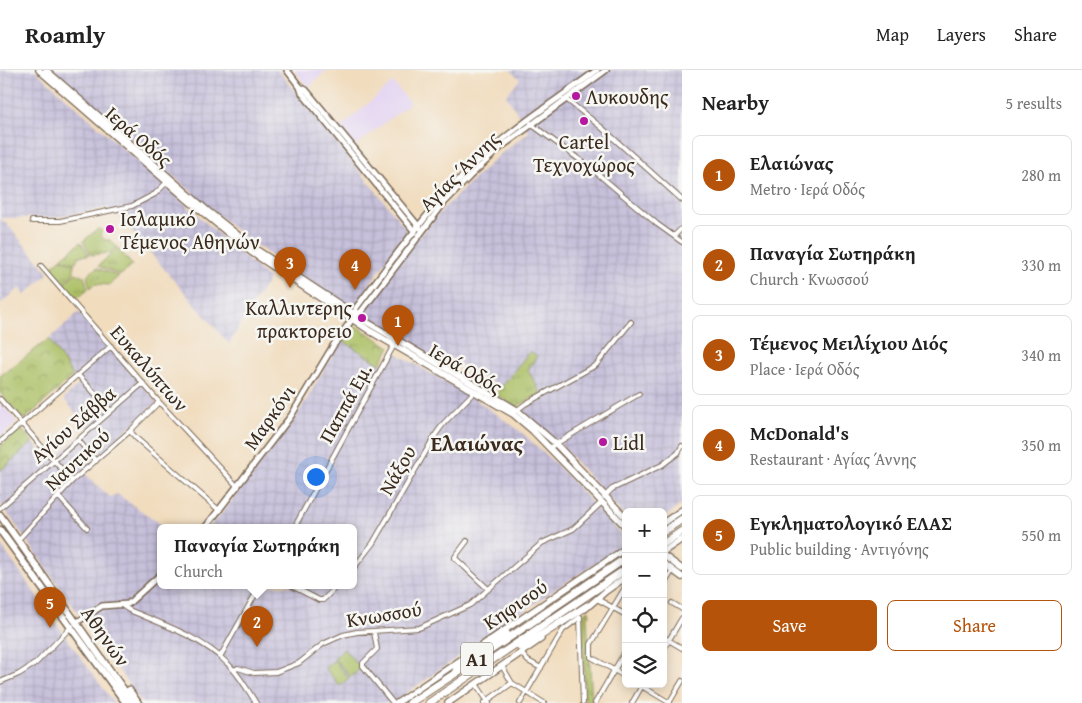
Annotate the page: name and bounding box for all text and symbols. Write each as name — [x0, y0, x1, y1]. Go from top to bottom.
text: Roamly — [25, 17, 105, 52]
text: Map — [876, 21, 909, 48]
text: Layers — [937, 21, 986, 48]
text: Share — [1014, 21, 1057, 48]
place label: Λυκουδης — [586, 82, 669, 111]
text: Nearby — [702, 87, 769, 118]
marker: Λυκουδης — [570, 90, 582, 102]
text: 5 results — [1005, 91, 1062, 115]
street label: Ιερά Οδός — [99, 99, 179, 174]
marker: Cartel Τεχνοχώρος — [578, 115, 590, 127]
street label: Αγίας Άννης — [412, 124, 506, 218]
place label: Cartel Τεχνοχώρος — [533, 127, 635, 179]
text: Ελαιώνας — [750, 149, 834, 177]
text: 1 — [715, 163, 723, 187]
text: 280 m — [1021, 163, 1061, 187]
text: Metro · Ιερά Οδός — [750, 177, 865, 201]
place label: Ισλαμικό Τέμενος Αθηνών — [120, 204, 260, 256]
marker: Ισλαμικό Τέμενος Αθηνών — [104, 223, 116, 235]
text: Παναγία Σωτηράκη — [750, 239, 916, 267]
pin: 3 — [274, 247, 306, 288]
pin: 4 — [339, 249, 371, 290]
text: 2 — [715, 253, 723, 277]
text: 330 m — [1021, 253, 1061, 277]
text: Church · Κνωσσού — [750, 267, 869, 291]
place label: Καλλιντερης πρακτορειο — [245, 293, 353, 345]
pin: 1 — [382, 305, 414, 346]
marker: Καλλιντερης πρακτορειο — [356, 312, 368, 324]
street label: Ευκαλύπτων — [104, 318, 196, 418]
text: Τέμενος Μειλίχιου Διός — [750, 329, 948, 357]
street label: Ιερά Οδός — [424, 335, 509, 401]
text: 3 — [715, 343, 723, 367]
text: 340 m — [1021, 343, 1061, 367]
text: Place · Ιερά Οδός — [750, 357, 859, 381]
street label: Παππά Εμ. — [311, 358, 379, 448]
street label: Αγίου Σάββα — [24, 379, 122, 469]
street label: Μαρκόνι — [236, 379, 302, 455]
text: McDonald's — [750, 419, 849, 447]
street label: Ναυτικού — [38, 421, 116, 497]
district label: Ελαιώνας — [431, 428, 523, 459]
place label: Lidl — [613, 428, 645, 457]
text: 4 — [715, 433, 723, 457]
text: 350 m — [1021, 433, 1061, 457]
marker: Lidl — [597, 436, 609, 448]
street label: Νάξου — [371, 440, 423, 500]
text: Restaurant · Αγίας Άννης — [750, 447, 916, 471]
your location — [303, 464, 329, 490]
map controls — [622, 508, 667, 688]
button: + — [622, 508, 667, 553]
text: Εγκληματολογικό ΕΛΑΣ — [750, 509, 952, 537]
text: 5 — [715, 523, 723, 547]
text: 550 m — [1021, 523, 1061, 547]
popup — [157, 524, 357, 589]
text: Παναγία Σωτηράκη — [174, 531, 340, 559]
text: Public building · Αντιγόνης — [750, 537, 929, 561]
button: − — [622, 553, 667, 598]
text: Church — [174, 559, 223, 583]
street label: Κηφισού — [477, 572, 553, 636]
pin: 5 — [34, 587, 66, 628]
street label: Κνωσσού — [344, 594, 424, 634]
button: locate — [622, 598, 667, 643]
street label: Αθηνών — [75, 600, 137, 672]
button: Save — [702, 600, 877, 651]
button: Share — [887, 600, 1062, 651]
pin: 2 — [241, 606, 273, 647]
road number: Α1 — [461, 642, 493, 676]
button: layers — [622, 643, 667, 688]

